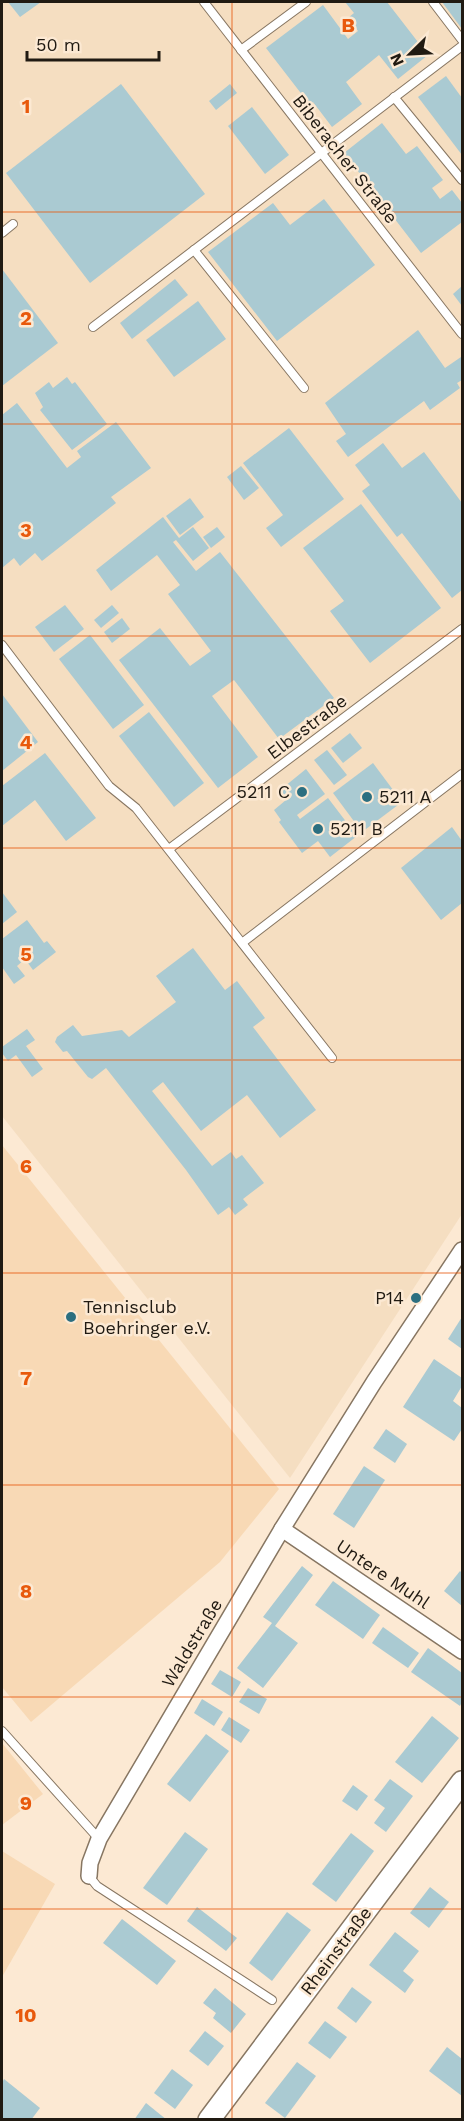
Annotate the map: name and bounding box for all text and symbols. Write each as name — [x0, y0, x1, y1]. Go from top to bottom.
text: B — [341, 13, 355, 37]
scale bar — [27, 24, 159, 62]
north arrow — [380, 24, 440, 84]
text: 50 m — [36, 34, 81, 55]
text: N — [386, 51, 408, 69]
street label: Biberacher Straße — [288, 90, 402, 227]
text: 1 — [22, 94, 30, 118]
text: 2 — [20, 306, 32, 330]
text: 3 — [20, 518, 32, 542]
street label: Elbestraße — [263, 690, 351, 763]
text: 4 — [20, 730, 33, 754]
place label: 5211 C — [237, 781, 290, 802]
marker: 5211 C — [295, 785, 309, 799]
place label: 5211 A — [379, 786, 431, 807]
marker: 5211 A — [360, 790, 374, 804]
place label: 5211 B — [330, 818, 383, 839]
marker: 5211 B — [311, 822, 325, 836]
text: 5 — [20, 942, 32, 966]
text: 6 — [20, 1154, 32, 1178]
place label: P14 — [375, 1287, 404, 1308]
marker: P14 — [409, 1291, 423, 1305]
place label: Tennisclub Boehringer e.V. — [83, 1296, 211, 1338]
marker: Tennisclub Boehringer e.V. — [64, 1310, 78, 1324]
text: 7 — [20, 1366, 32, 1390]
street label: Untere Muhl — [333, 1535, 434, 1613]
text: 8 — [20, 1579, 32, 1603]
street label: Waldstraße — [157, 1595, 226, 1691]
text: 9 — [20, 1791, 32, 1815]
street label: Rheinstraße — [296, 1902, 376, 1999]
text: 10 — [15, 2003, 37, 2027]

